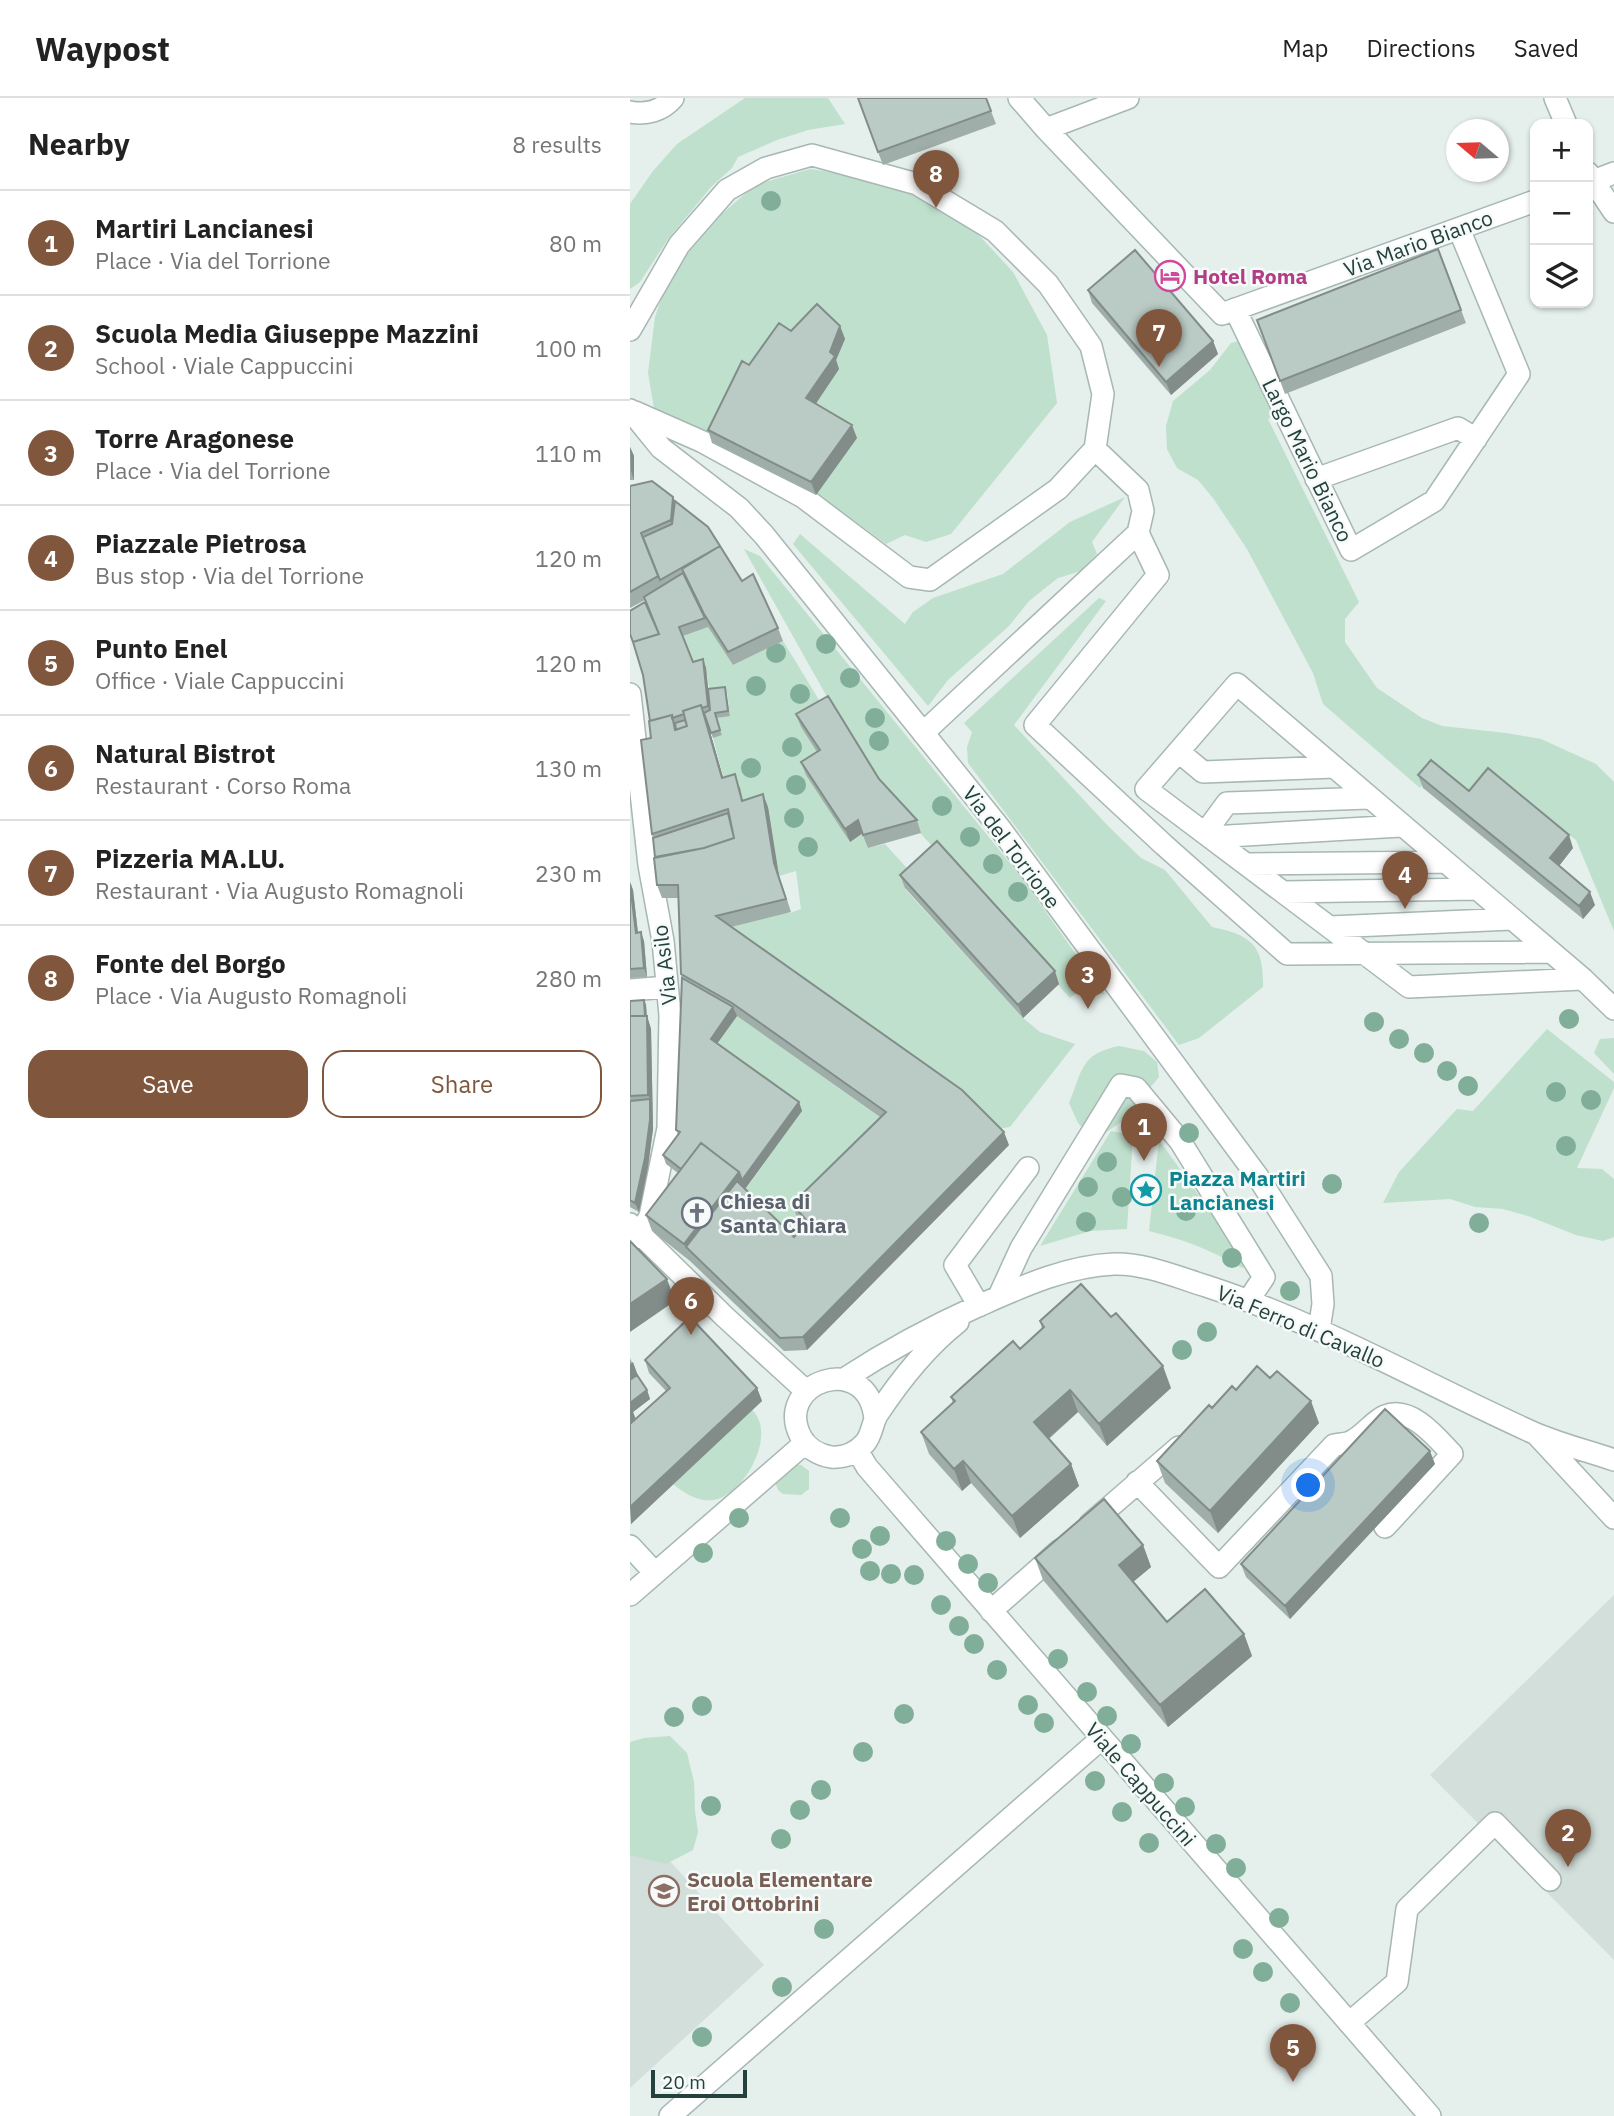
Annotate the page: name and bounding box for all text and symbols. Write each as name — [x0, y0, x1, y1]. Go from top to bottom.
text: Waypost — [35, 27, 170, 70]
text: Map — [1282, 32, 1328, 64]
text: Directions — [1366, 32, 1476, 64]
text: Saved — [1514, 32, 1579, 64]
north arrow — [1446, 119, 1509, 182]
map controls — [1530, 119, 1593, 308]
button: + — [1530, 119, 1593, 182]
text: Nearby — [28, 124, 130, 163]
text: 8 results — [512, 129, 602, 159]
pin: 8 — [913, 150, 959, 208]
button: − — [1530, 182, 1593, 245]
street label: Via Mario Bianco — [1340, 203, 1496, 283]
text: Martiri Lancianesi — [95, 211, 314, 245]
text: 1 — [44, 228, 58, 258]
text: 80 m — [549, 228, 602, 258]
text: Place · Via del Torrione — [95, 245, 331, 275]
button: layers — [1530, 245, 1593, 308]
hotel icon: Hotel Roma — [1153, 259, 1187, 293]
place label: Hotel Roma — [1193, 262, 1307, 290]
pin: 7 — [1136, 309, 1182, 367]
text: Scuola Media Giuseppe Mazzini — [95, 316, 479, 350]
text: 2 — [44, 333, 58, 363]
text: 100 m — [535, 333, 602, 363]
text: School · Viale Cappuccini — [95, 350, 354, 380]
street label: Largo Mario Bianco — [1256, 373, 1360, 547]
text: Torre Aragonese — [95, 421, 294, 455]
text: 3 — [44, 438, 58, 468]
text: 110 m — [535, 438, 602, 468]
text: Place · Via del Torrione — [95, 455, 331, 485]
text: Piazzale Pietrosa — [95, 526, 307, 560]
text: 4 — [44, 543, 58, 573]
text: 120 m — [535, 543, 602, 573]
text: Bus stop · Via del Torrione — [95, 560, 364, 590]
text: Punto Enel — [95, 631, 227, 665]
text: 5 — [44, 648, 58, 678]
text: 120 m — [535, 648, 602, 678]
text: Office · Viale Cappuccini — [95, 665, 344, 695]
text: Natural Bistrot — [95, 736, 275, 770]
text: 6 — [44, 753, 58, 783]
text: 130 m — [535, 753, 602, 783]
text: Restaurant · Corso Roma — [95, 770, 351, 800]
street label: Via del Torrione — [957, 780, 1067, 914]
text: Pizzeria MA.LU. — [95, 841, 285, 875]
pin: 4 — [1382, 851, 1428, 909]
text: 7 — [44, 858, 58, 888]
text: 230 m — [535, 858, 602, 888]
text: Restaurant · Via Augusto Romagnoli — [95, 875, 464, 905]
street label: Via Asilo — [645, 923, 683, 1007]
text: Fonte del Borgo — [95, 946, 286, 980]
pin: 3 — [1065, 951, 1111, 1009]
text: 8 — [44, 963, 58, 993]
text: 280 m — [535, 963, 602, 993]
text: Place · Via Augusto Romagnoli — [95, 980, 407, 1010]
button: Save — [28, 1050, 308, 1118]
button: Share — [322, 1050, 602, 1118]
pin: 1 — [1121, 1103, 1167, 1161]
place label: Piazza Martiri Lancianesi — [1169, 1164, 1306, 1216]
place icon: Piazza Martiri Lancianesi — [1129, 1173, 1163, 1207]
place label: Chiesa di Santa Chiara — [720, 1187, 847, 1239]
church icon: Chiesa di Santa Chiara — [680, 1196, 714, 1230]
pin: 6 — [668, 1277, 714, 1335]
street label: Via Ferro di Cavallo — [1213, 1278, 1389, 1374]
your location — [1291, 1468, 1325, 1502]
street label: Viale Cappuccini — [1079, 1716, 1203, 1852]
pin: 2 — [1545, 1809, 1591, 1867]
place label: Scuola Elementare Eroi Ottobrini — [687, 1865, 873, 1917]
school or university icon: Scuola Elementare Eroi Ottobrini — [647, 1874, 681, 1908]
pin: 5 — [1270, 2024, 1316, 2082]
scale bar — [651, 2067, 747, 2099]
text: 20 m — [662, 2070, 706, 2094]

